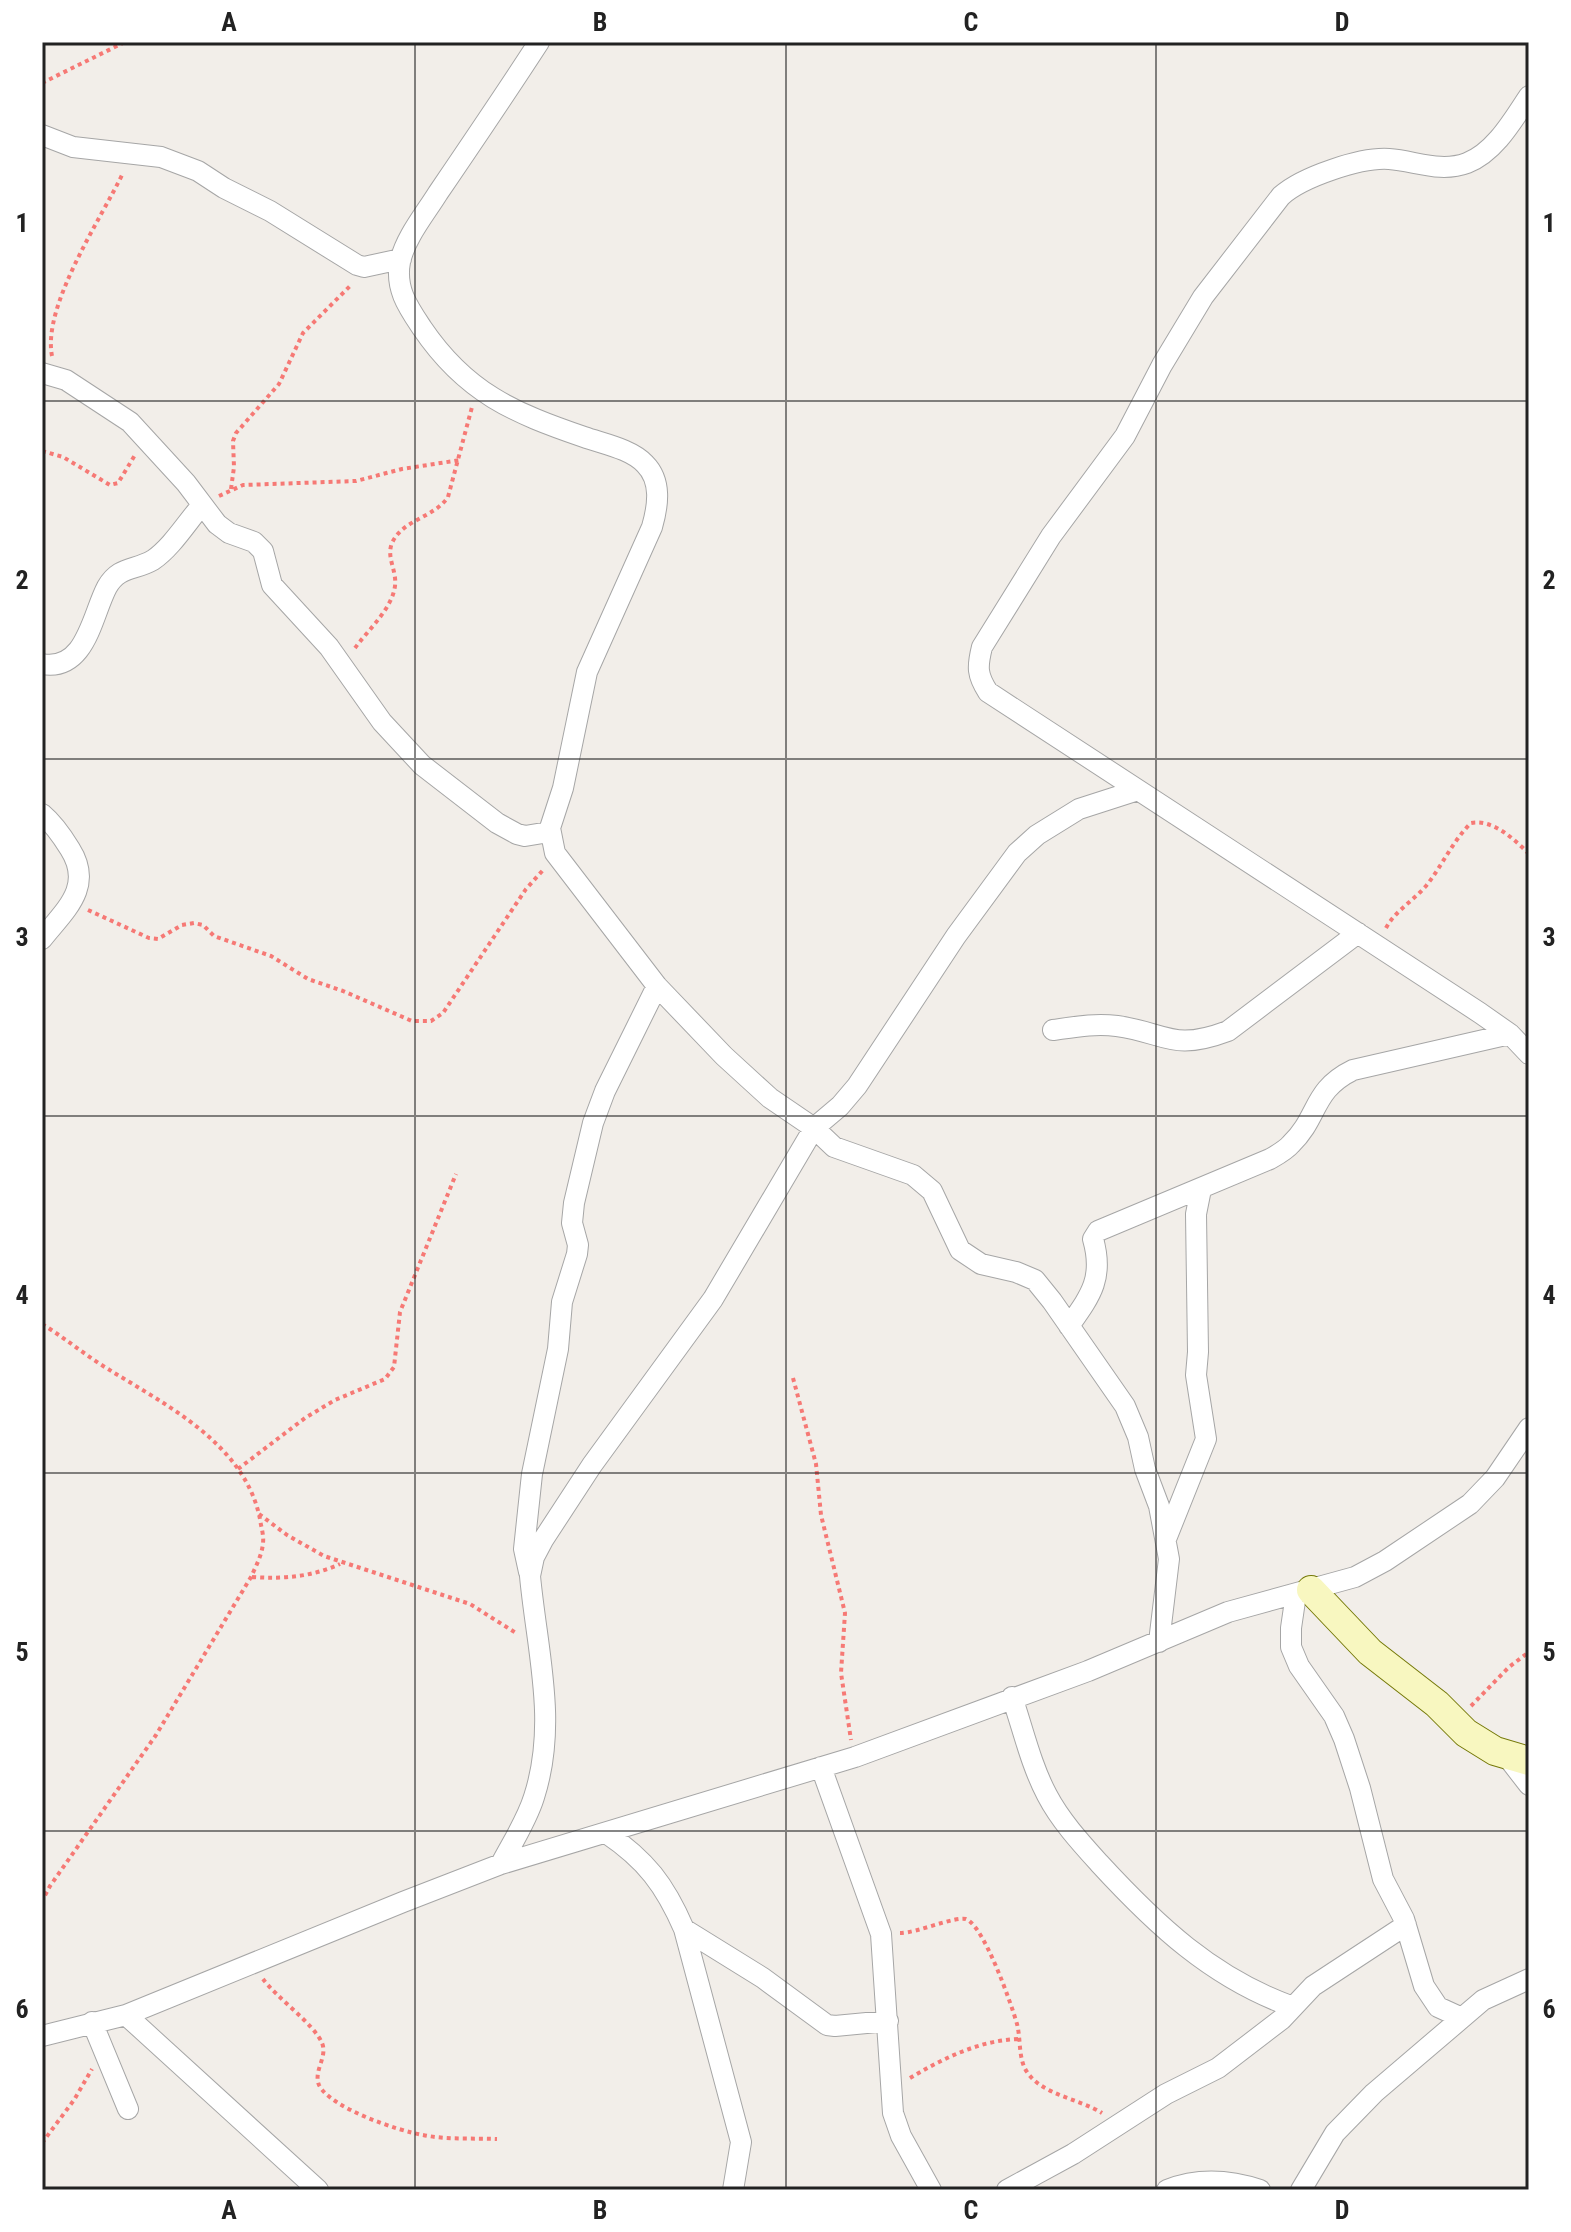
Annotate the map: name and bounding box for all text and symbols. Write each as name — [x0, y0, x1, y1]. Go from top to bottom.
text: A — [221, 7, 237, 37]
text: B — [593, 7, 607, 37]
text: C — [964, 7, 979, 37]
text: D — [1335, 7, 1349, 37]
text: 1 — [15, 208, 29, 238]
text: 1 — [1542, 208, 1556, 238]
text: 2 — [15, 565, 29, 595]
text: 2 — [1542, 565, 1556, 595]
text: 3 — [15, 922, 29, 952]
text: 3 — [1542, 922, 1556, 952]
text: 4 — [15, 1280, 29, 1310]
text: 4 — [1542, 1280, 1556, 1310]
text: 5 — [15, 1637, 29, 1667]
text: 5 — [1542, 1637, 1556, 1667]
text: 6 — [15, 1994, 29, 2024]
text: 6 — [1542, 1994, 1556, 2024]
text: A — [221, 2195, 237, 2225]
text: B — [593, 2195, 607, 2225]
text: C — [964, 2195, 979, 2225]
text: D — [1335, 2195, 1349, 2225]

